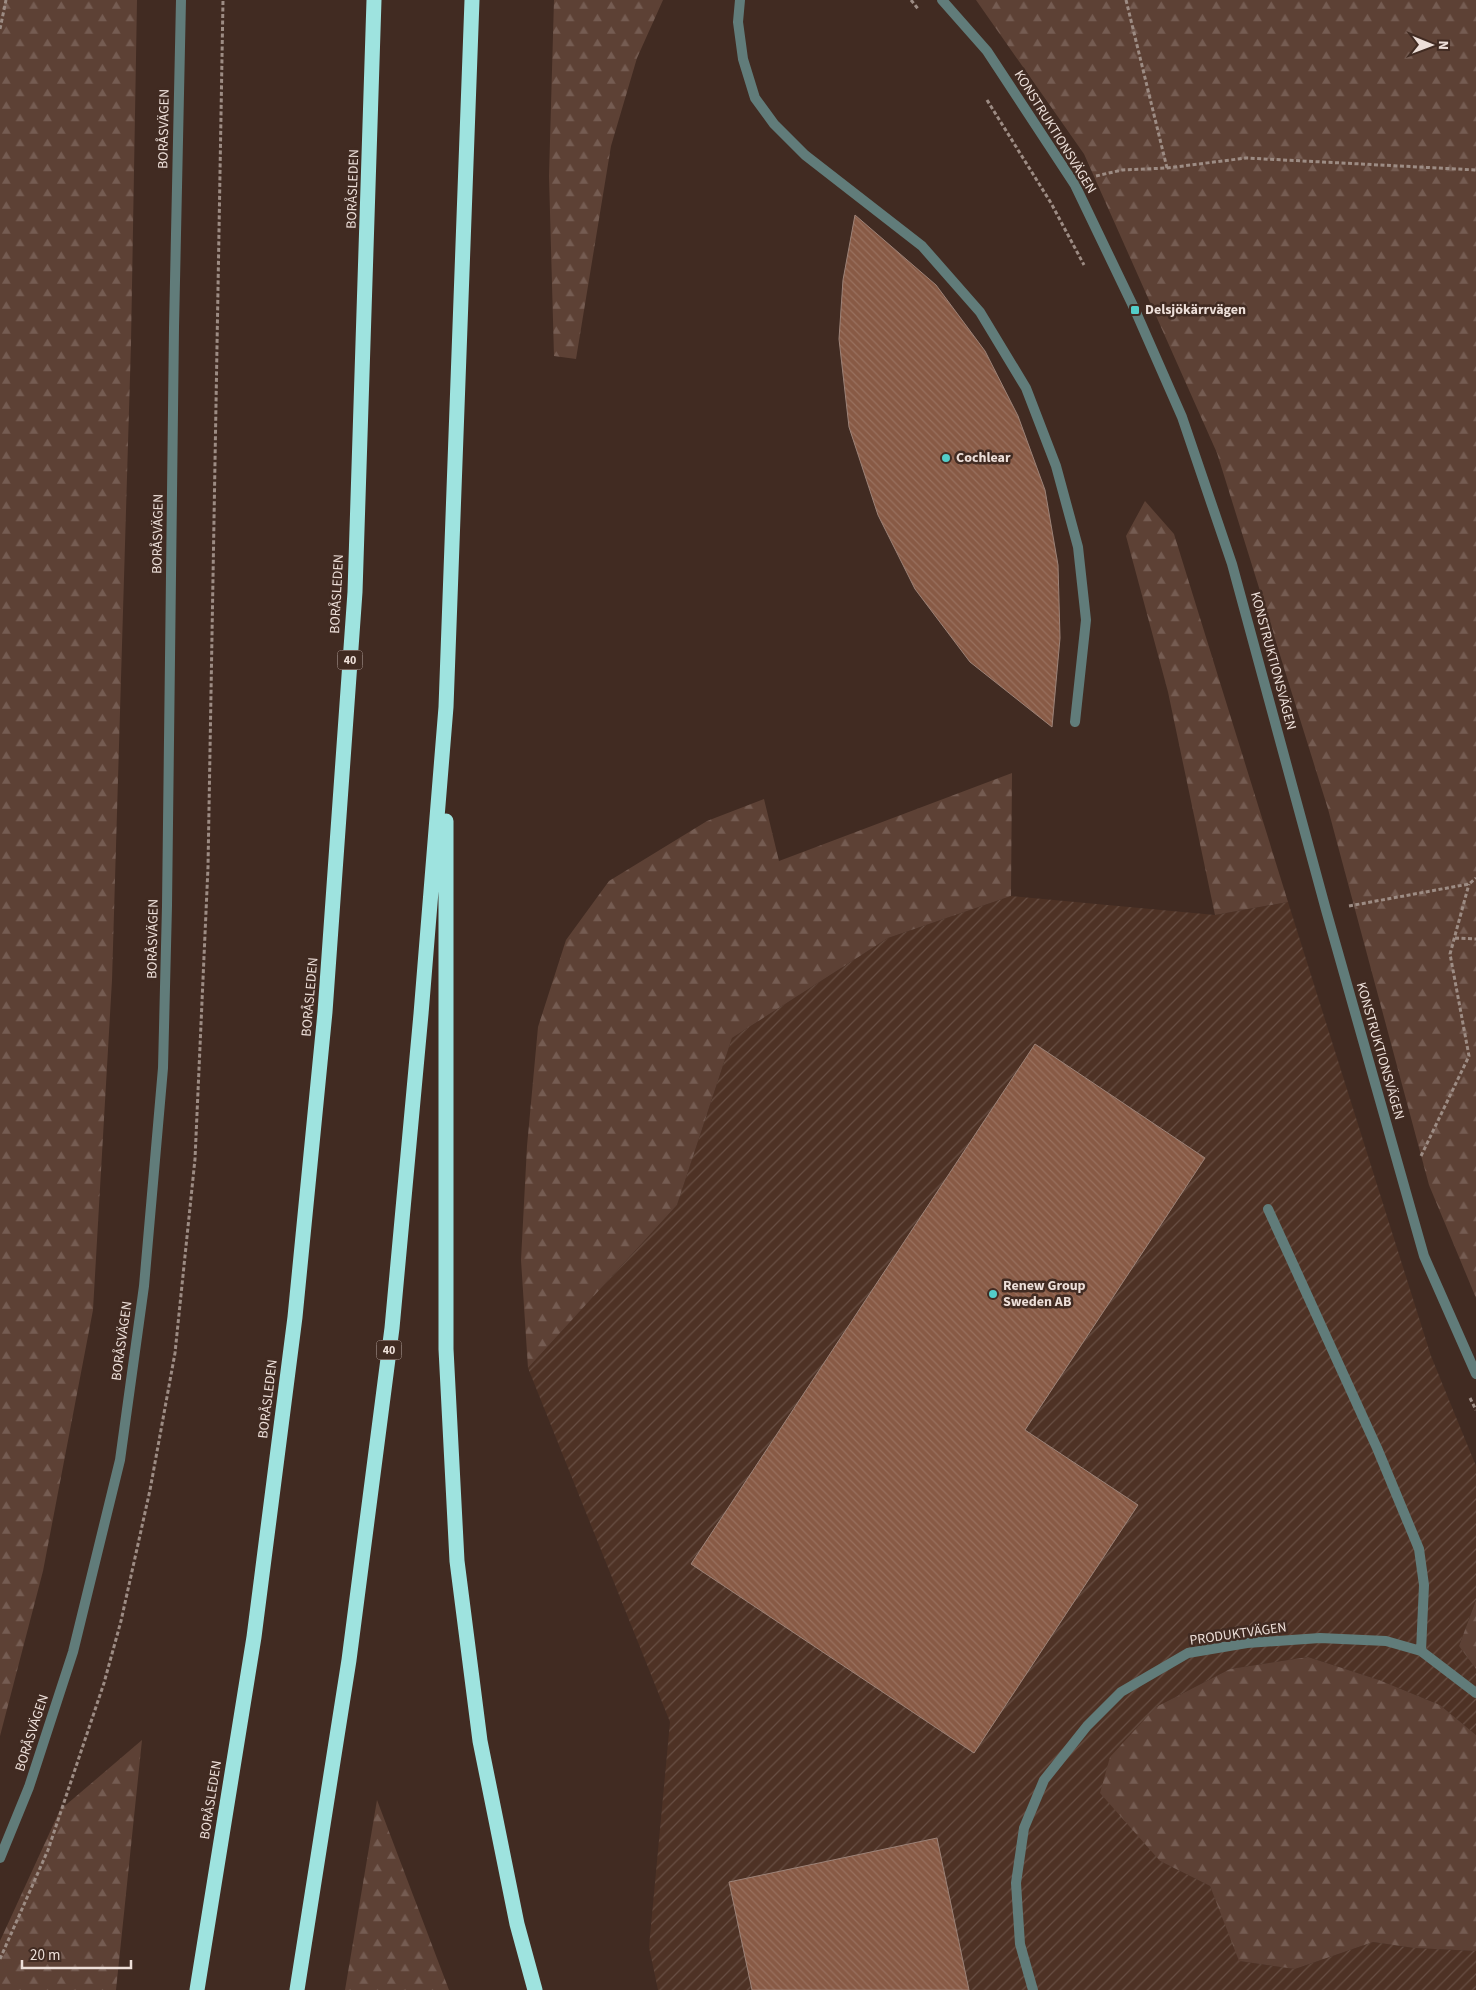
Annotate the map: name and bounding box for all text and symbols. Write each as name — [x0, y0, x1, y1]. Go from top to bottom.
north arrow — [1406, 20, 1456, 70]
text: N — [1433, 40, 1453, 50]
street label: KONSTRUKTIONSVÄGEN — [1009, 66, 1101, 198]
street label: BORÅSVÄGEN — [153, 89, 175, 169]
street label: BORÅSLEDEN — [342, 149, 364, 229]
place label: Delsjökärrvägen — [1145, 300, 1246, 320]
marker: Delsjökärrvägen — [1129, 304, 1141, 316]
place label: Cochlear — [956, 448, 1011, 468]
marker: Cochlear — [940, 452, 952, 464]
street label: BORÅSVÄGEN — [147, 494, 169, 574]
street label: BORÅSLEDEN — [325, 554, 349, 634]
street label: KONSTRUKTIONSVÄGEN — [1245, 590, 1301, 732]
road number: 40 — [338, 650, 362, 670]
street label: BORÅSVÄGEN — [142, 899, 164, 979]
street label: BORÅSLEDEN — [297, 956, 323, 1038]
street label: KONSTRUKTIONSVÄGEN — [1351, 980, 1409, 1122]
place label: Renew Group Sweden AB — [1003, 1276, 1086, 1312]
marker: Renew Group Sweden AB — [987, 1288, 999, 1300]
street label: BORÅSVÄGEN — [107, 1300, 137, 1382]
road number: 40 — [376, 1340, 402, 1360]
street label: BORÅSLEDEN — [253, 1358, 283, 1440]
street label: PRODUKTVÄGEN — [1188, 1617, 1288, 1651]
street label: BORÅSVÄGEN — [10, 1692, 54, 1774]
street label: BORÅSLEDEN — [195, 1759, 227, 1841]
scale bar — [22, 1938, 131, 1970]
text: 20 m — [30, 1945, 60, 1966]

